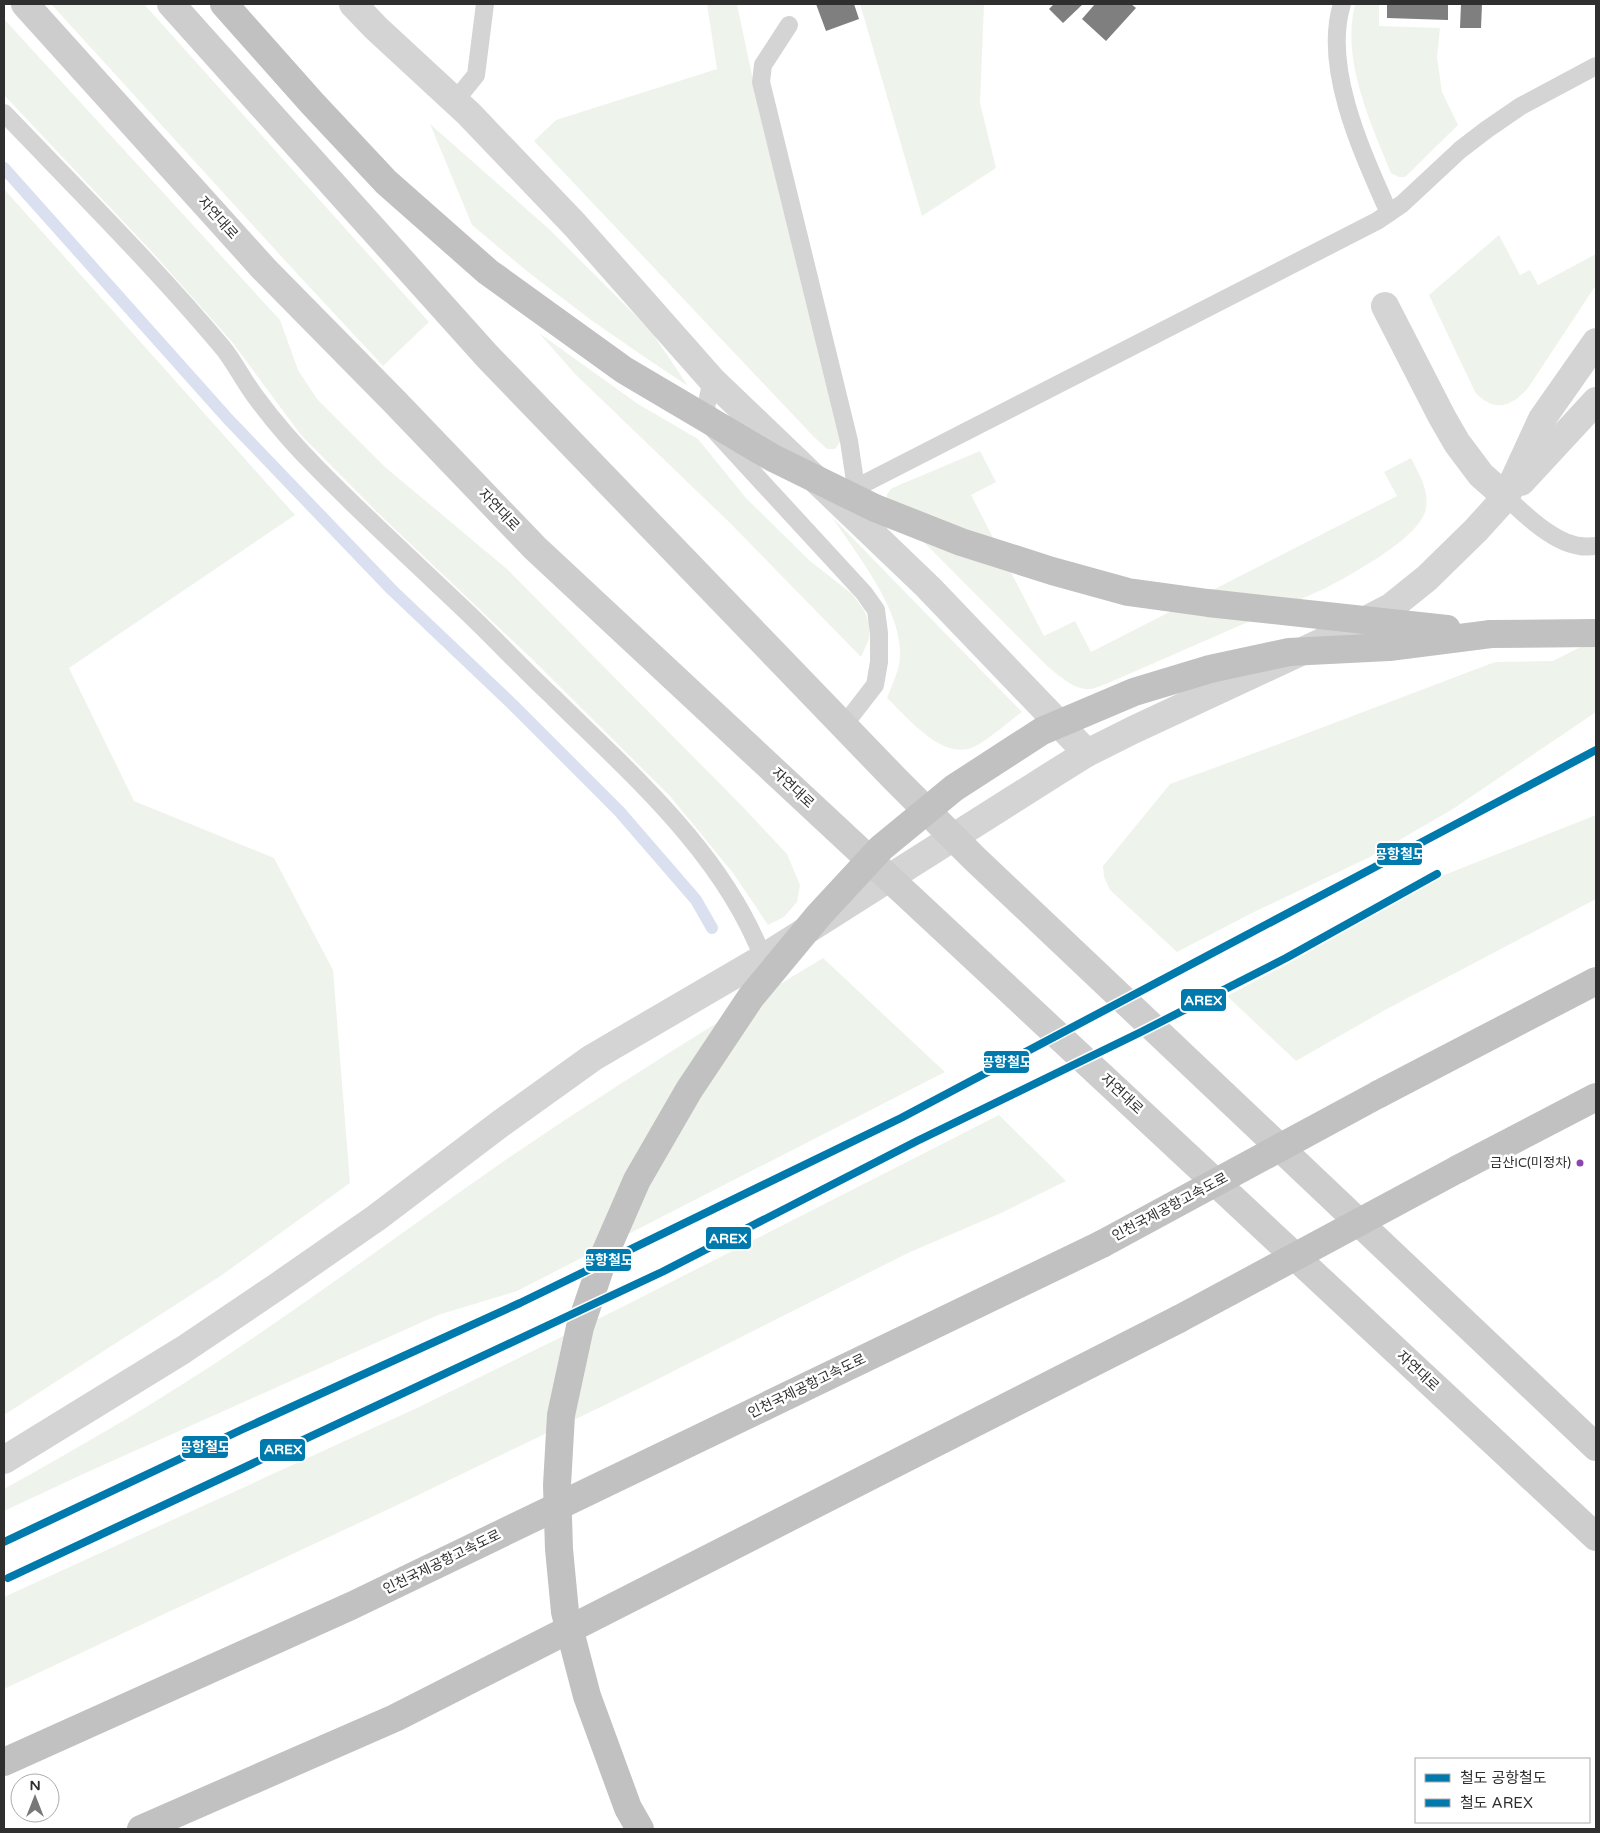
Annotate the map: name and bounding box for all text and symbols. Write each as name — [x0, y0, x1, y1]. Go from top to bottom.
street label: 자연대로 — [194, 193, 242, 243]
street label: 자연대로 — [475, 486, 523, 535]
street label: 자연대로 — [768, 764, 818, 812]
line badge: 공항철도 — [1376, 842, 1423, 866]
text: 공항철도 — [1374, 846, 1426, 863]
line badge: AREX — [1180, 988, 1227, 1012]
text: AREX — [1184, 992, 1223, 1009]
line badge: 공항철도 — [983, 1050, 1030, 1074]
text: 공항철도 — [981, 1054, 1033, 1071]
street label: 자연대로 — [1097, 1070, 1147, 1118]
place label: 금산IC(미정차) — [1490, 1155, 1571, 1171]
marker: 금산IC(미정차) — [1575, 1158, 1585, 1168]
street label: 인천국제공항고속도로 — [1109, 1169, 1231, 1245]
line badge: AREX — [705, 1226, 752, 1250]
text: AREX — [709, 1230, 748, 1247]
line badge: 공항철도 — [585, 1248, 632, 1272]
text: 공항철도 — [582, 1252, 634, 1269]
street label: 자연대로 — [1393, 1347, 1443, 1395]
street label: 인천국제공항고속도로 — [745, 1350, 869, 1422]
line badge: 공항철도 — [181, 1435, 229, 1459]
line badge: AREX — [259, 1438, 306, 1462]
text: 공항철도 — [179, 1439, 231, 1456]
text: AREX — [264, 1441, 303, 1458]
street label: 인천국제공항고속도로 — [380, 1526, 504, 1598]
legend — [1415, 1758, 1590, 1823]
text: 철도 공항철도 — [1460, 1769, 1547, 1787]
north arrow — [10, 1773, 60, 1823]
text: N — [29, 1777, 41, 1794]
text: 철도 AREX — [1460, 1794, 1533, 1812]

